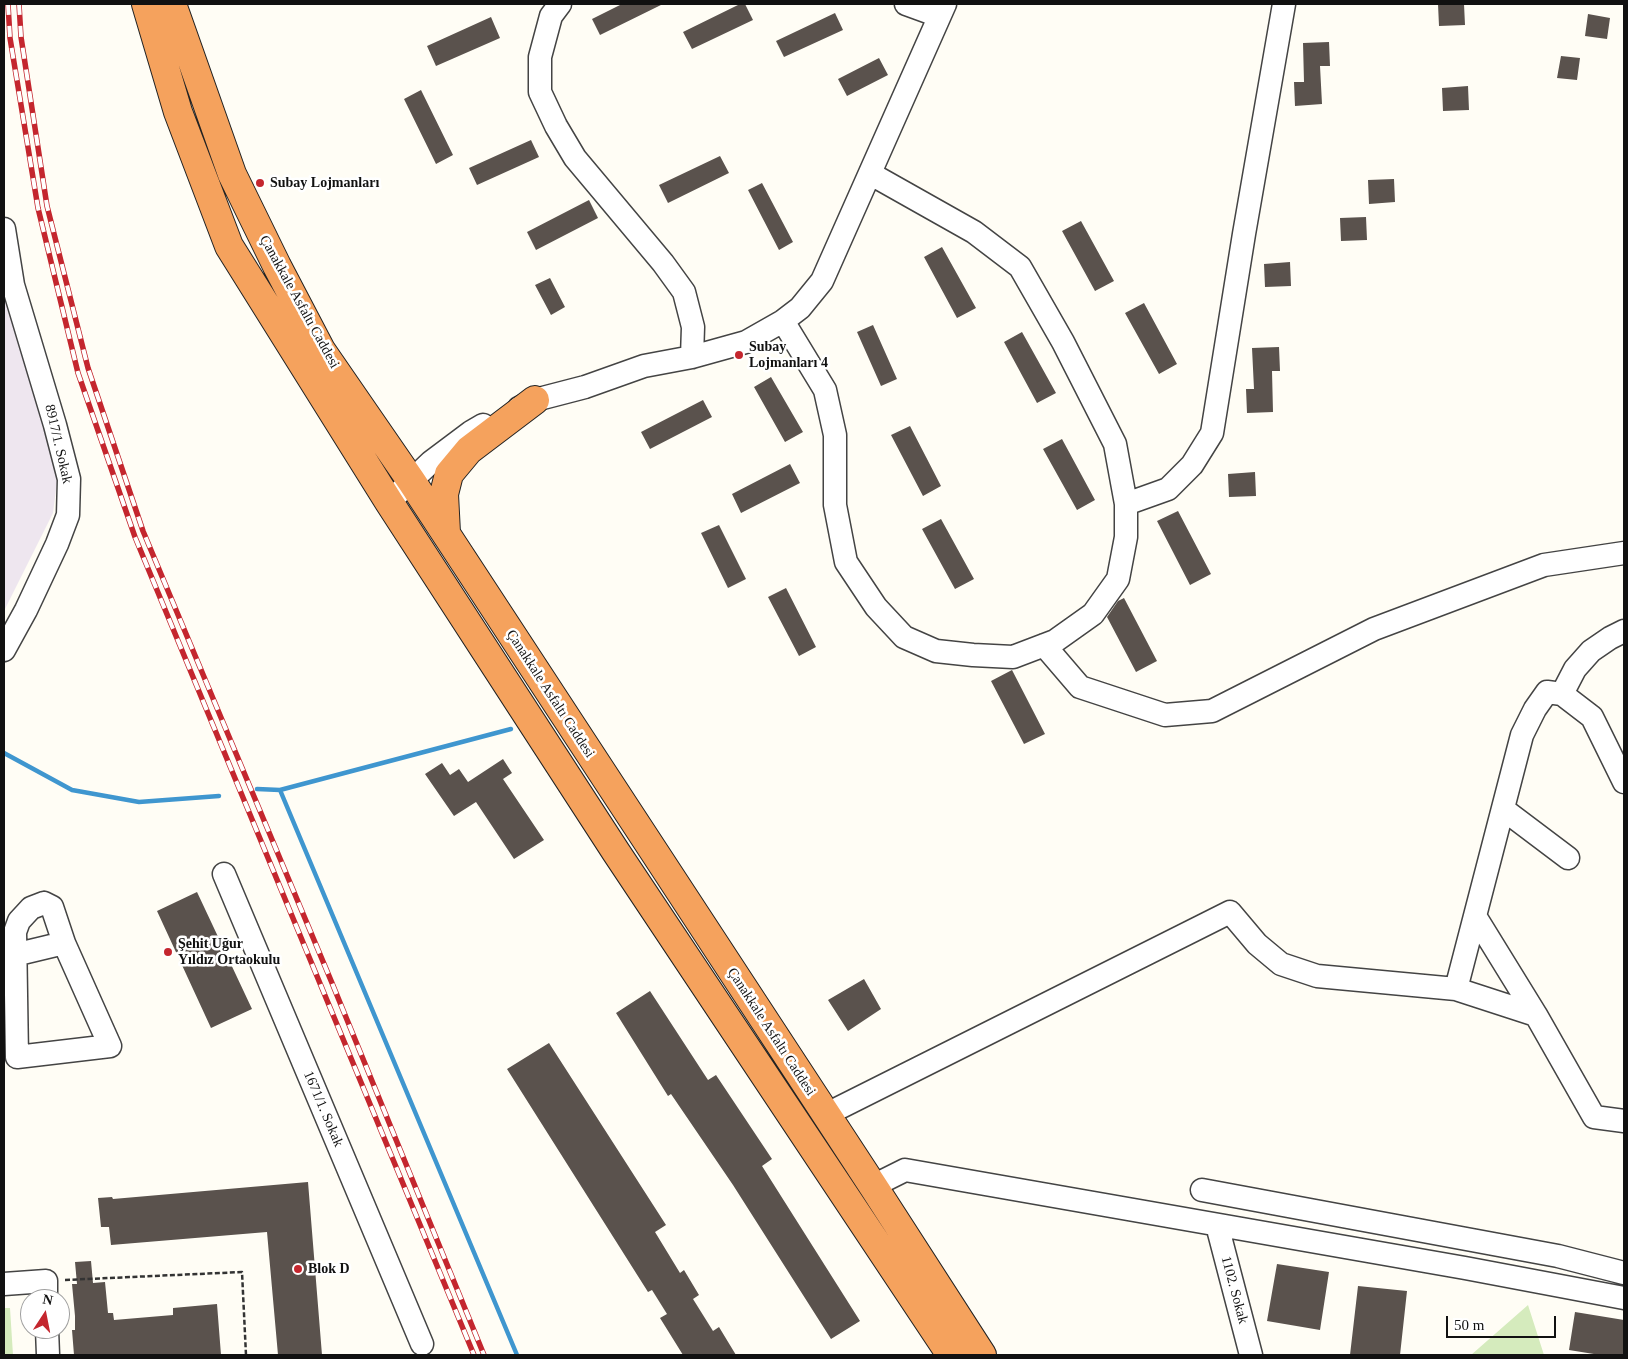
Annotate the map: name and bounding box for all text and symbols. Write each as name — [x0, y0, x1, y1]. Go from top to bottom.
place label: Subay Lojmanları — [270, 175, 379, 191]
marker: Subay Lojmanları — [254, 177, 266, 189]
street label: Çanakkale Asfaltı Caddesi — [255, 233, 343, 371]
place label: Subay Lojmanları 4 — [749, 339, 828, 372]
marker: Subay Lojmanları 4 — [733, 349, 745, 361]
street label: 8917/1. Sokak — [41, 403, 75, 485]
street label: Çanakkale Asfaltı Caddesi — [502, 627, 598, 761]
place label: Şehit Uğur Yıldız Ortaokulu — [178, 936, 280, 969]
marker: Şehit Uğur Yıldız Ortaokulu — [162, 946, 174, 958]
street label: Çanakkale Asfaltı Caddesi — [723, 965, 819, 1099]
street label: 1671/1. Sokak — [299, 1068, 347, 1150]
street label: 1102. Sokak — [1217, 1254, 1251, 1326]
place label: Blok D — [308, 1261, 350, 1277]
marker: Blok D — [292, 1263, 304, 1275]
north arrow — [20, 1289, 70, 1339]
text: N — [41, 1291, 54, 1308]
scale bar — [1448, 1306, 1558, 1338]
text: 50 m — [1454, 1317, 1484, 1333]

